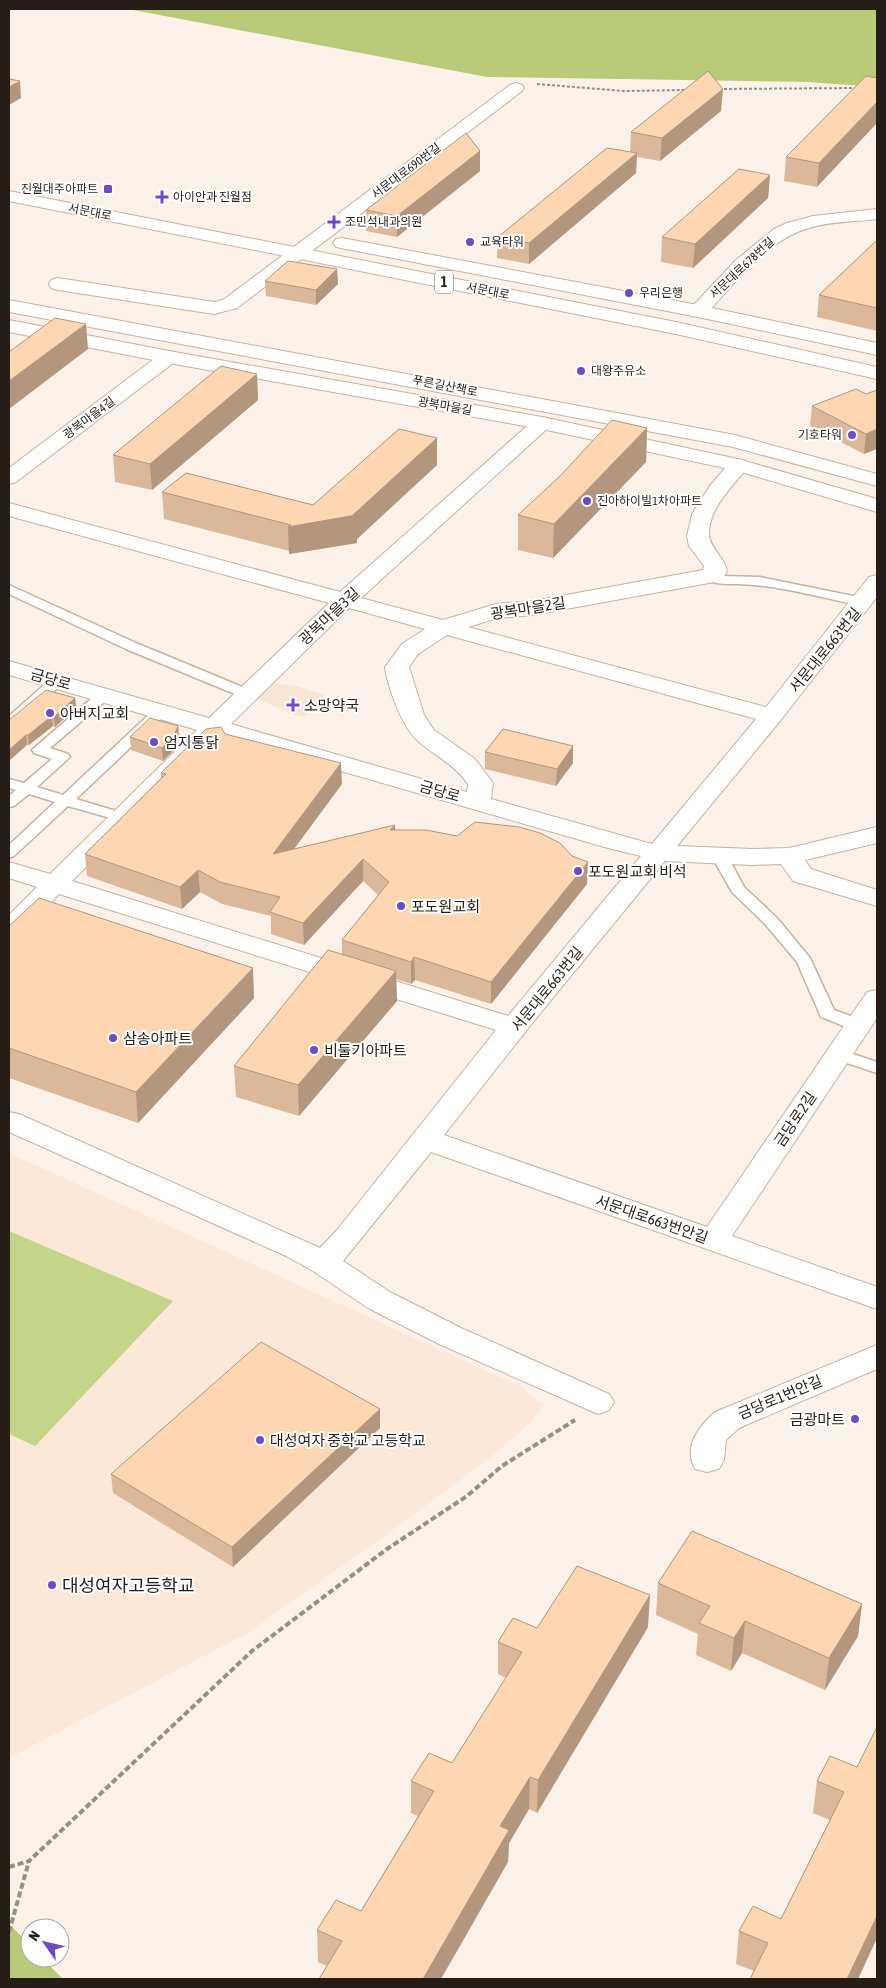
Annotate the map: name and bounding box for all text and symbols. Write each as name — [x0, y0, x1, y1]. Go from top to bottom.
street label: 서문대로690번길 — [369, 140, 443, 202]
place label: 진월대주아파트 — [21, 182, 98, 196]
marker: 진월대주아파트 — [102, 183, 114, 195]
marker: 아이안과 진월점 — [155, 190, 169, 204]
place label: 아이안과 진월점 — [173, 190, 252, 204]
street label: 서문대로 — [67, 201, 113, 223]
marker: 조민석내과의원 — [327, 215, 341, 229]
place label: 조민석내과의원 — [345, 215, 422, 229]
place label: 교육타워 — [480, 235, 524, 249]
street label: 서문대로678번길 — [707, 235, 777, 301]
marker: 교육타워 — [464, 236, 476, 248]
road number: 1 — [435, 270, 453, 294]
street label: 서문대로 — [465, 280, 511, 302]
place label: 우리은행 — [639, 286, 683, 300]
marker: 우리은행 — [623, 287, 635, 299]
place label: 대왕주유소 — [591, 364, 646, 378]
marker: 대왕주유소 — [575, 365, 587, 377]
street label: 푸른길산책로 — [411, 373, 479, 399]
street label: 광복마을4길 — [60, 394, 118, 442]
street label: 광복마을길 — [417, 394, 473, 418]
place label: 기호타워 — [798, 428, 842, 442]
marker: 기호타워 — [846, 429, 858, 441]
place label: 진아하이빌1차아파트 — [597, 494, 702, 508]
marker: 진아하이빌1차아파트 — [581, 495, 593, 507]
street label: 광복마을3길 — [295, 584, 363, 648]
street label: 광복마을2길 — [489, 594, 567, 622]
street label: 서문대로663번길 — [786, 604, 864, 696]
street label: 금당로 — [29, 665, 73, 693]
place label: 소망약국 — [304, 697, 359, 714]
marker: 소망약국 — [286, 698, 300, 712]
place label: 아버지교회 — [60, 705, 129, 722]
marker: 아버지교회 — [44, 707, 56, 719]
place label: 엄지통닭 — [164, 734, 219, 751]
marker: 엄지통닭 — [148, 736, 160, 748]
street label: 금당로 — [418, 777, 462, 805]
place label: 포도원교회 비석 — [588, 863, 687, 880]
marker: 포도원교회 비석 — [572, 865, 584, 877]
place label: 포도원교회 — [411, 898, 480, 915]
marker: 포도원교회 — [395, 900, 407, 912]
street label: 서문대로663번길 — [508, 943, 586, 1035]
place label: 삼송아파트 — [123, 1030, 192, 1047]
marker: 삼송아파트 — [107, 1032, 119, 1044]
place label: 비둘기아파트 — [324, 1042, 407, 1059]
marker: 비둘기아파트 — [308, 1044, 320, 1056]
street label: 금당로2길 — [771, 1088, 819, 1150]
street label: 서문대로663번안길 — [594, 1192, 710, 1246]
street label: 금당로1번안길 — [735, 1372, 825, 1422]
place label: 금광마트 — [790, 1411, 845, 1428]
marker: 금광마트 — [849, 1413, 861, 1425]
place label: 대성여자 중학교 고등학교 — [270, 1432, 426, 1449]
marker: 대성여자 중학교 고등학교 — [254, 1434, 266, 1446]
place label: 대성여자고등학교 — [62, 1575, 194, 1596]
marker: 대성여자고등학교 — [46, 1579, 58, 1591]
north arrow — [20, 1918, 70, 1968]
text: N — [25, 1928, 43, 1944]

